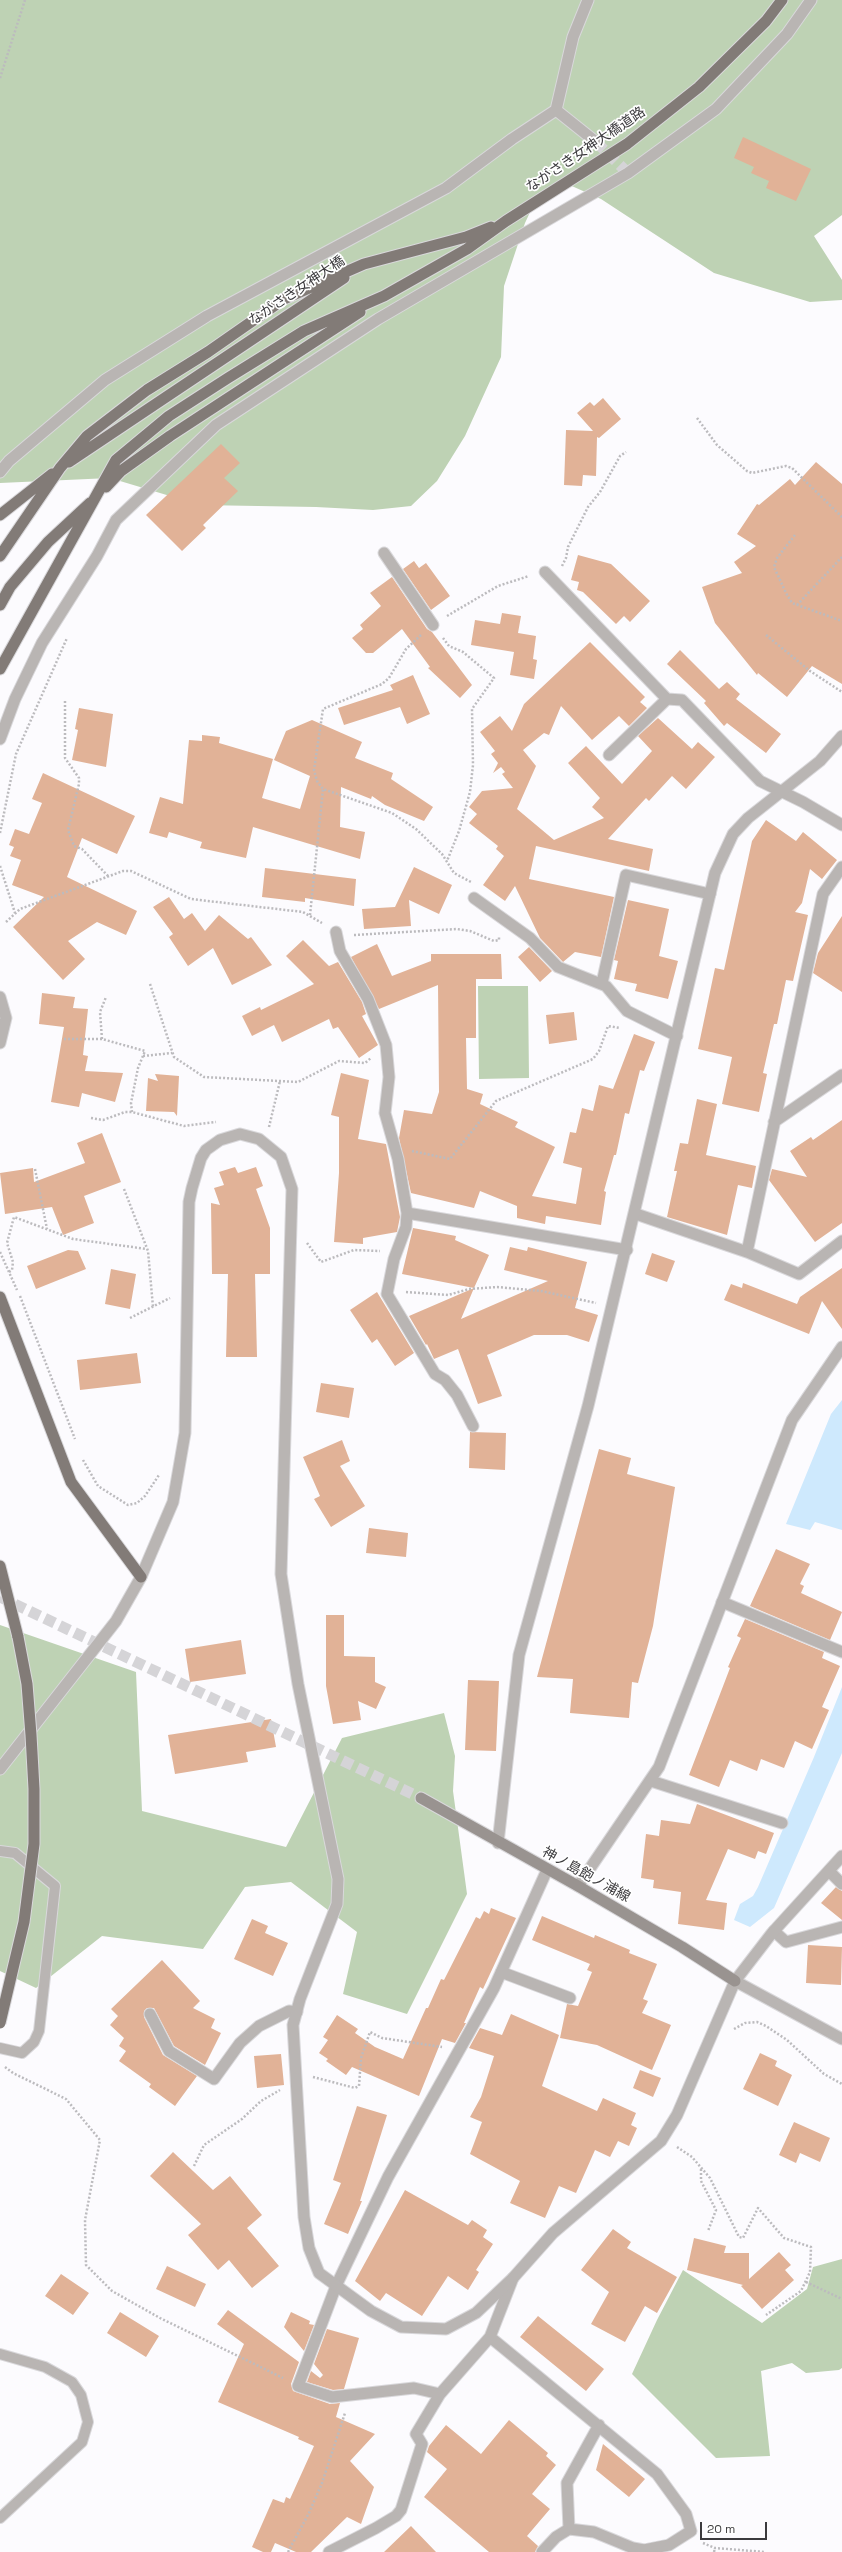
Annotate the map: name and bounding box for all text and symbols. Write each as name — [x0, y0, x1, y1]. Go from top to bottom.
street label: ながさき女神大橋道路 — [523, 104, 649, 196]
street label: ながさき女神大橋 — [246, 253, 348, 329]
street label: 神ノ島飽ノ浦線 — [539, 1844, 633, 1906]
scale bar — [702, 2514, 769, 2540]
text: 20 m — [707, 2521, 735, 2537]

